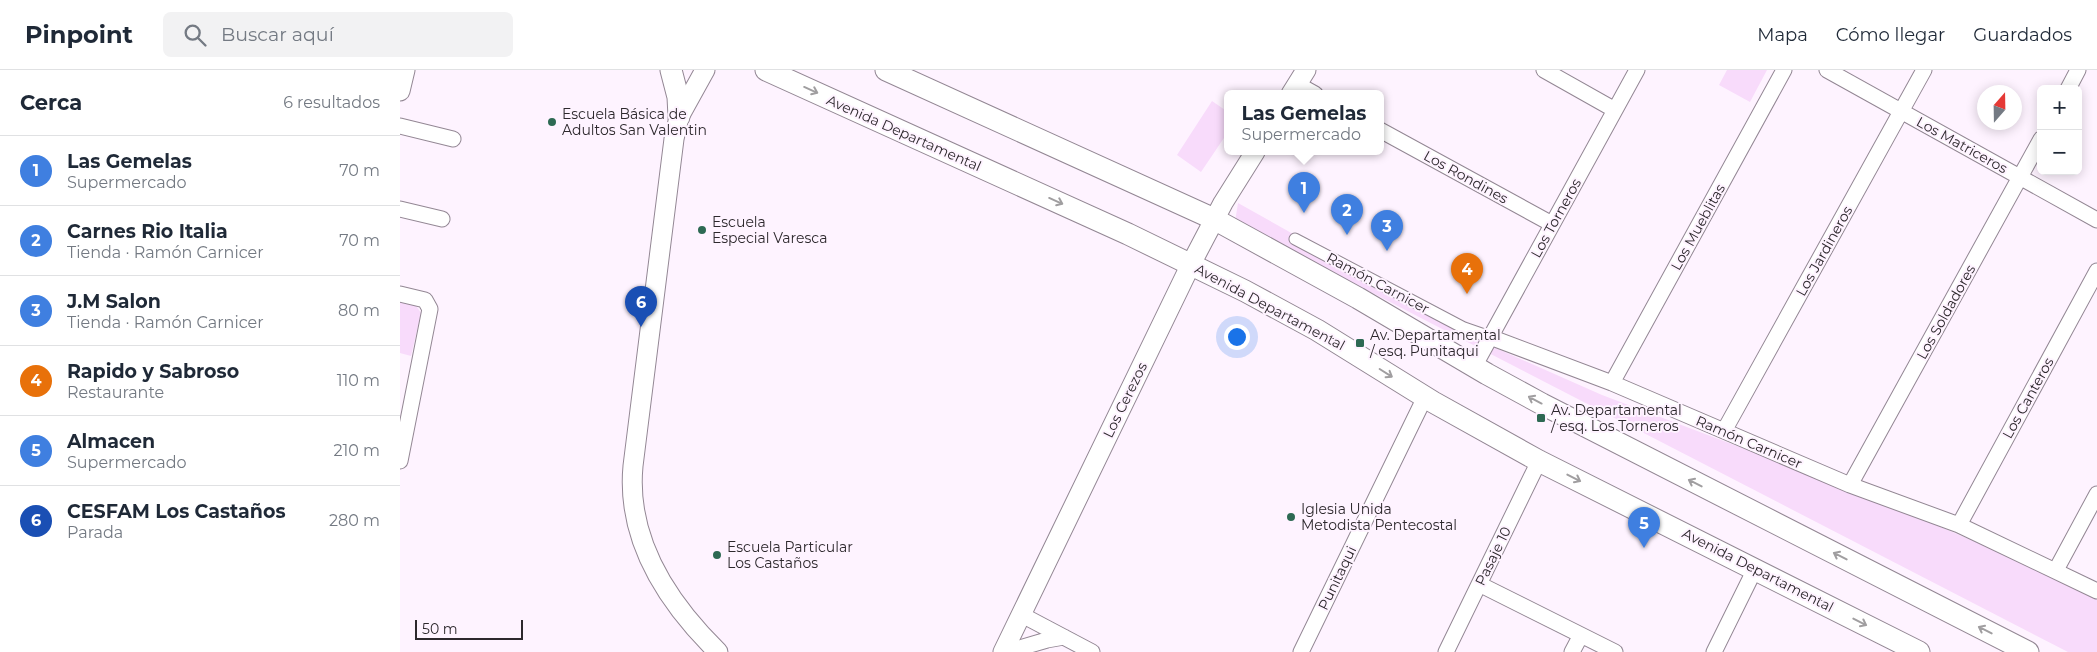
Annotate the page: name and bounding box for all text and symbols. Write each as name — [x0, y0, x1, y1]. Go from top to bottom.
search box — [163, 12, 513, 57]
text: Pinpoint — [25, 20, 133, 49]
icon: search — [181, 21, 209, 49]
text: Buscar aquí — [221, 23, 334, 46]
text: Mapa — [1757, 24, 1808, 46]
text: Cómo llegar — [1836, 24, 1945, 46]
text: Guardados — [1973, 24, 2072, 46]
north arrow — [1977, 85, 2022, 130]
map controls — [2037, 85, 2082, 175]
button: + — [2037, 85, 2082, 130]
one-way arrow — [803, 86, 818, 96]
text: Cerca — [20, 90, 82, 115]
popup — [1224, 90, 1384, 155]
street label: Avenida Departamental — [824, 91, 984, 175]
text: 6 resultados — [283, 93, 380, 112]
text: Las Gemelas — [1242, 102, 1366, 125]
place label: Escuela Básica de Adultos San Valentin — [562, 105, 707, 139]
street label: Los Matriceros — [1913, 113, 2011, 177]
marker: Escuela Básica de Adultos San Valentin — [546, 116, 558, 128]
text: Supermercado — [1242, 125, 1361, 144]
button: − — [2037, 130, 2082, 175]
street label: Los Rondines — [1421, 146, 1512, 208]
text: Las Gemelas — [67, 150, 192, 173]
text: 1 — [33, 161, 39, 180]
text: 70 m — [339, 161, 380, 180]
pin: 1 — [1288, 172, 1320, 213]
text: Supermercado — [67, 173, 187, 192]
street label: Los Torneros — [1527, 175, 1585, 261]
street label: Los Mueblitas — [1667, 180, 1729, 273]
pin: 2 — [1331, 194, 1363, 235]
one-way arrow — [1048, 197, 1063, 207]
street label: Los Jardineros — [1792, 203, 1856, 299]
pin: 3 — [1371, 210, 1403, 251]
place label: Escuela Especial Varesca — [712, 213, 827, 247]
text: Carnes Rio Italia — [67, 220, 228, 243]
marker: Escuela Especial Varesca — [696, 224, 708, 236]
text: 2 — [31, 231, 41, 250]
text: 70 m — [339, 231, 380, 250]
text: Tienda · Ramón Carnicer — [67, 243, 264, 262]
street label: Ramón Carnicer — [1324, 248, 1433, 318]
pin: 4 — [1451, 253, 1483, 294]
street label: Avenida Departamental — [1192, 260, 1348, 354]
street label: Los Soldadores — [1913, 261, 1979, 362]
pin: 6 — [625, 286, 657, 327]
text: J.M Salon — [67, 290, 161, 313]
text: 3 — [31, 301, 41, 320]
text: 80 m — [338, 301, 380, 320]
text: Tienda · Ramón Carnicer — [67, 313, 264, 332]
your location — [1224, 324, 1250, 350]
place label: Av. Departamental / esq. Punitaqui — [1369, 326, 1501, 360]
marker: Av. Departamental / esq. Punitaqui — [1354, 337, 1366, 349]
street label: Los Canteros — [1998, 354, 2058, 442]
street label: Los Cerezos — [1099, 359, 1151, 441]
text: Rapido y Sabroso — [67, 360, 239, 383]
one-way arrow — [1379, 368, 1393, 378]
text: 4 — [30, 371, 42, 390]
text: 110 m — [337, 371, 380, 390]
text: Restaurante — [67, 383, 164, 402]
one-way arrow — [1528, 395, 1543, 405]
place label: Av. Departamental / esq. Los Torneros — [1550, 401, 1682, 435]
street label: Ramón Carnicer — [1693, 411, 1805, 473]
marker: Av. Departamental / esq. Los Torneros — [1535, 412, 1547, 424]
text: Almacen — [67, 430, 155, 453]
text: 5 — [31, 441, 41, 460]
text: 210 m — [333, 441, 380, 460]
text: Supermercado — [67, 453, 187, 472]
one-way arrow — [1566, 474, 1581, 483]
one-way arrow — [1688, 478, 1703, 487]
text: CESFAM Los Castaños — [67, 500, 286, 523]
place label: Iglesia Unida Metodista Pentecostal — [1301, 500, 1457, 534]
pin: 5 — [1628, 507, 1660, 548]
text: 6 — [31, 511, 41, 530]
text: 280 m — [329, 511, 380, 530]
marker: Iglesia Unida Metodista Pentecostal — [1285, 511, 1297, 523]
text: Parada — [67, 523, 123, 542]
street label: Pasaje 10 — [1471, 524, 1515, 588]
street label: Avenida Departamental — [1679, 524, 1837, 616]
place label: Escuela Particular Los Castaños — [727, 538, 853, 572]
street label: Punitaqui — [1314, 543, 1360, 613]
marker: Escuela Particular Los Castaños — [711, 549, 723, 561]
one-way arrow — [1833, 551, 1848, 561]
scale bar — [415, 617, 522, 640]
one-way arrow — [1852, 618, 1867, 627]
text: 50 m — [422, 620, 458, 638]
one-way arrow — [1978, 625, 1993, 634]

